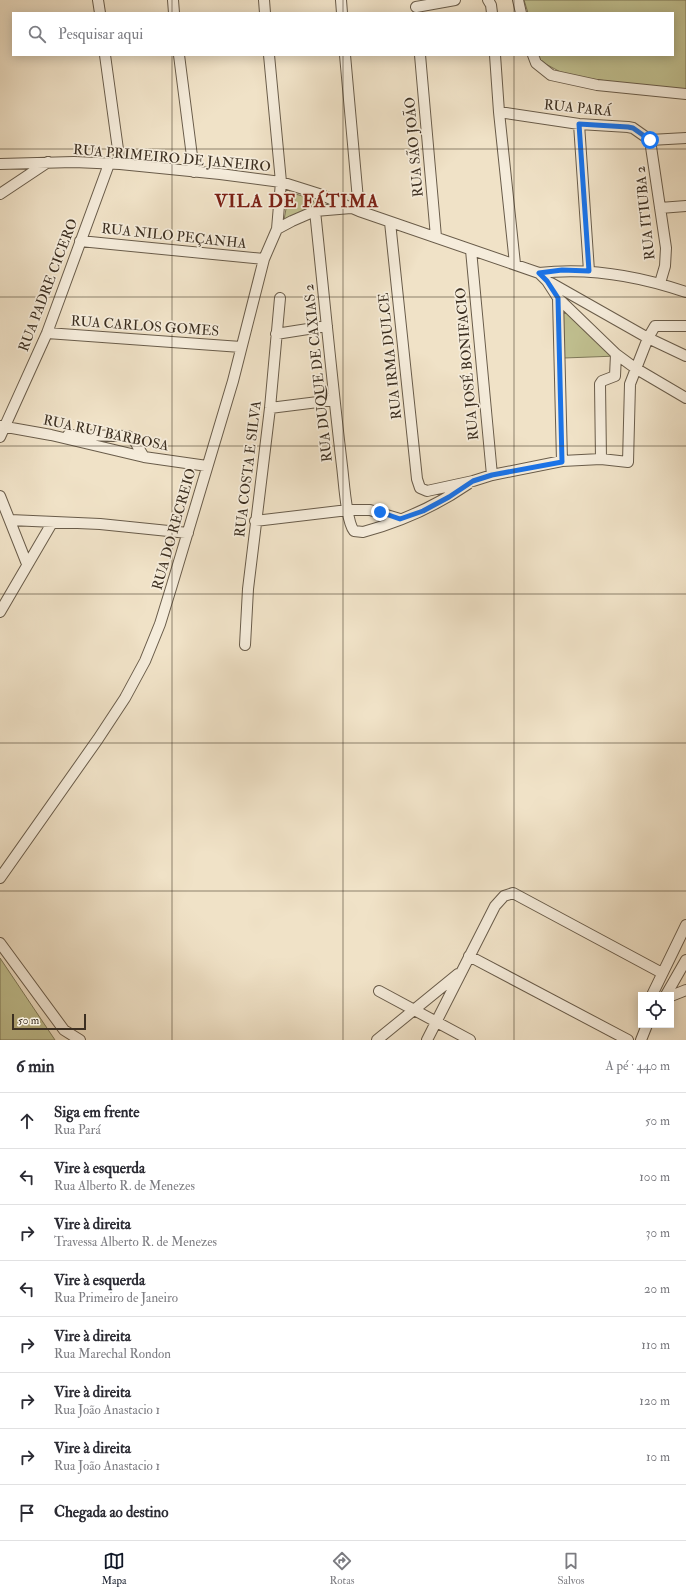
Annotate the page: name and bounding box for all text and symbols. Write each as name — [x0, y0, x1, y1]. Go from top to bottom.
search box — [12, 12, 674, 56]
icon: search — [26, 23, 48, 45]
text: Pesquisar aqui — [58, 25, 143, 44]
street label: RUA SÃO JOÃO — [401, 96, 427, 198]
street label: RUA PARÁ — [543, 96, 613, 120]
route start — [641, 131, 659, 149]
street label: RUA PRIMEIRO DE JANEIRO — [72, 141, 272, 175]
street label: RUA ITIUBA 2 — [632, 165, 658, 261]
district label: VILA DE FÁTIMA — [214, 189, 379, 213]
street label: RUA PADRE CICERO — [15, 216, 81, 354]
street label: RUA NILO PEÇANHA — [101, 220, 247, 252]
street label: RUA DUQUE DE CAXIAS 2 — [300, 283, 336, 463]
street label: RUA JOSÉ BONIFACIO — [452, 287, 482, 441]
street label: RUA IRMA DULCE — [375, 292, 405, 420]
street label: RUA CARLOS GOMES — [70, 312, 220, 340]
street label: RUA COSTA E SILVA — [231, 400, 265, 538]
street label: RUA RUI BARBOSA — [42, 411, 171, 455]
street label: RUA DO RECREIO — [148, 466, 200, 592]
route end — [371, 503, 389, 521]
map controls — [638, 992, 674, 1028]
button: locate — [638, 992, 674, 1028]
scale bar — [12, 1012, 86, 1031]
text: 50 m — [18, 1014, 39, 1027]
text: 6 min — [16, 1056, 55, 1077]
text: A pé · 440 m — [605, 1058, 670, 1074]
text: Siga em frente — [54, 1103, 140, 1122]
icon: ahead — [16, 1110, 38, 1132]
text: 50 m — [645, 1113, 670, 1129]
text: Rua Pará — [54, 1122, 101, 1138]
text: Vire à esquerda — [54, 1159, 145, 1178]
icon: left — [16, 1166, 38, 1188]
text: 100 m — [639, 1169, 670, 1185]
text: Rua Alberto R. de Menezes — [54, 1178, 195, 1194]
text: Vire à direita — [54, 1215, 131, 1234]
icon: right — [16, 1222, 38, 1244]
text: 30 m — [646, 1225, 670, 1241]
text: Travessa Alberto R. de Menezes — [54, 1234, 217, 1250]
text: Vire à esquerda — [54, 1271, 145, 1290]
icon: left — [16, 1278, 38, 1300]
text: 20 m — [644, 1281, 670, 1297]
text: Rua Primeiro de Janeiro — [54, 1290, 178, 1306]
text: Vire à direita — [54, 1327, 131, 1346]
icon: right — [16, 1334, 38, 1356]
text: 110 m — [641, 1337, 670, 1353]
text: Rua Marechal Rondon — [54, 1346, 171, 1362]
text: Vire à direita — [54, 1383, 131, 1402]
icon: right — [16, 1390, 38, 1412]
text: 120 m — [639, 1393, 670, 1409]
text: Rua João Anastacio 1 — [54, 1402, 160, 1418]
text: Vire à direita — [54, 1439, 131, 1458]
icon: right — [16, 1446, 38, 1468]
text: 10 m — [646, 1449, 670, 1465]
text: Rua João Anastacio 1 — [54, 1458, 160, 1474]
icon: arrive — [16, 1502, 38, 1524]
text: Chegada ao destino — [54, 1503, 169, 1522]
tab: Mapa — [101, 1550, 127, 1587]
tab: Rotas — [330, 1550, 354, 1587]
tab: Salvos — [557, 1550, 585, 1587]

